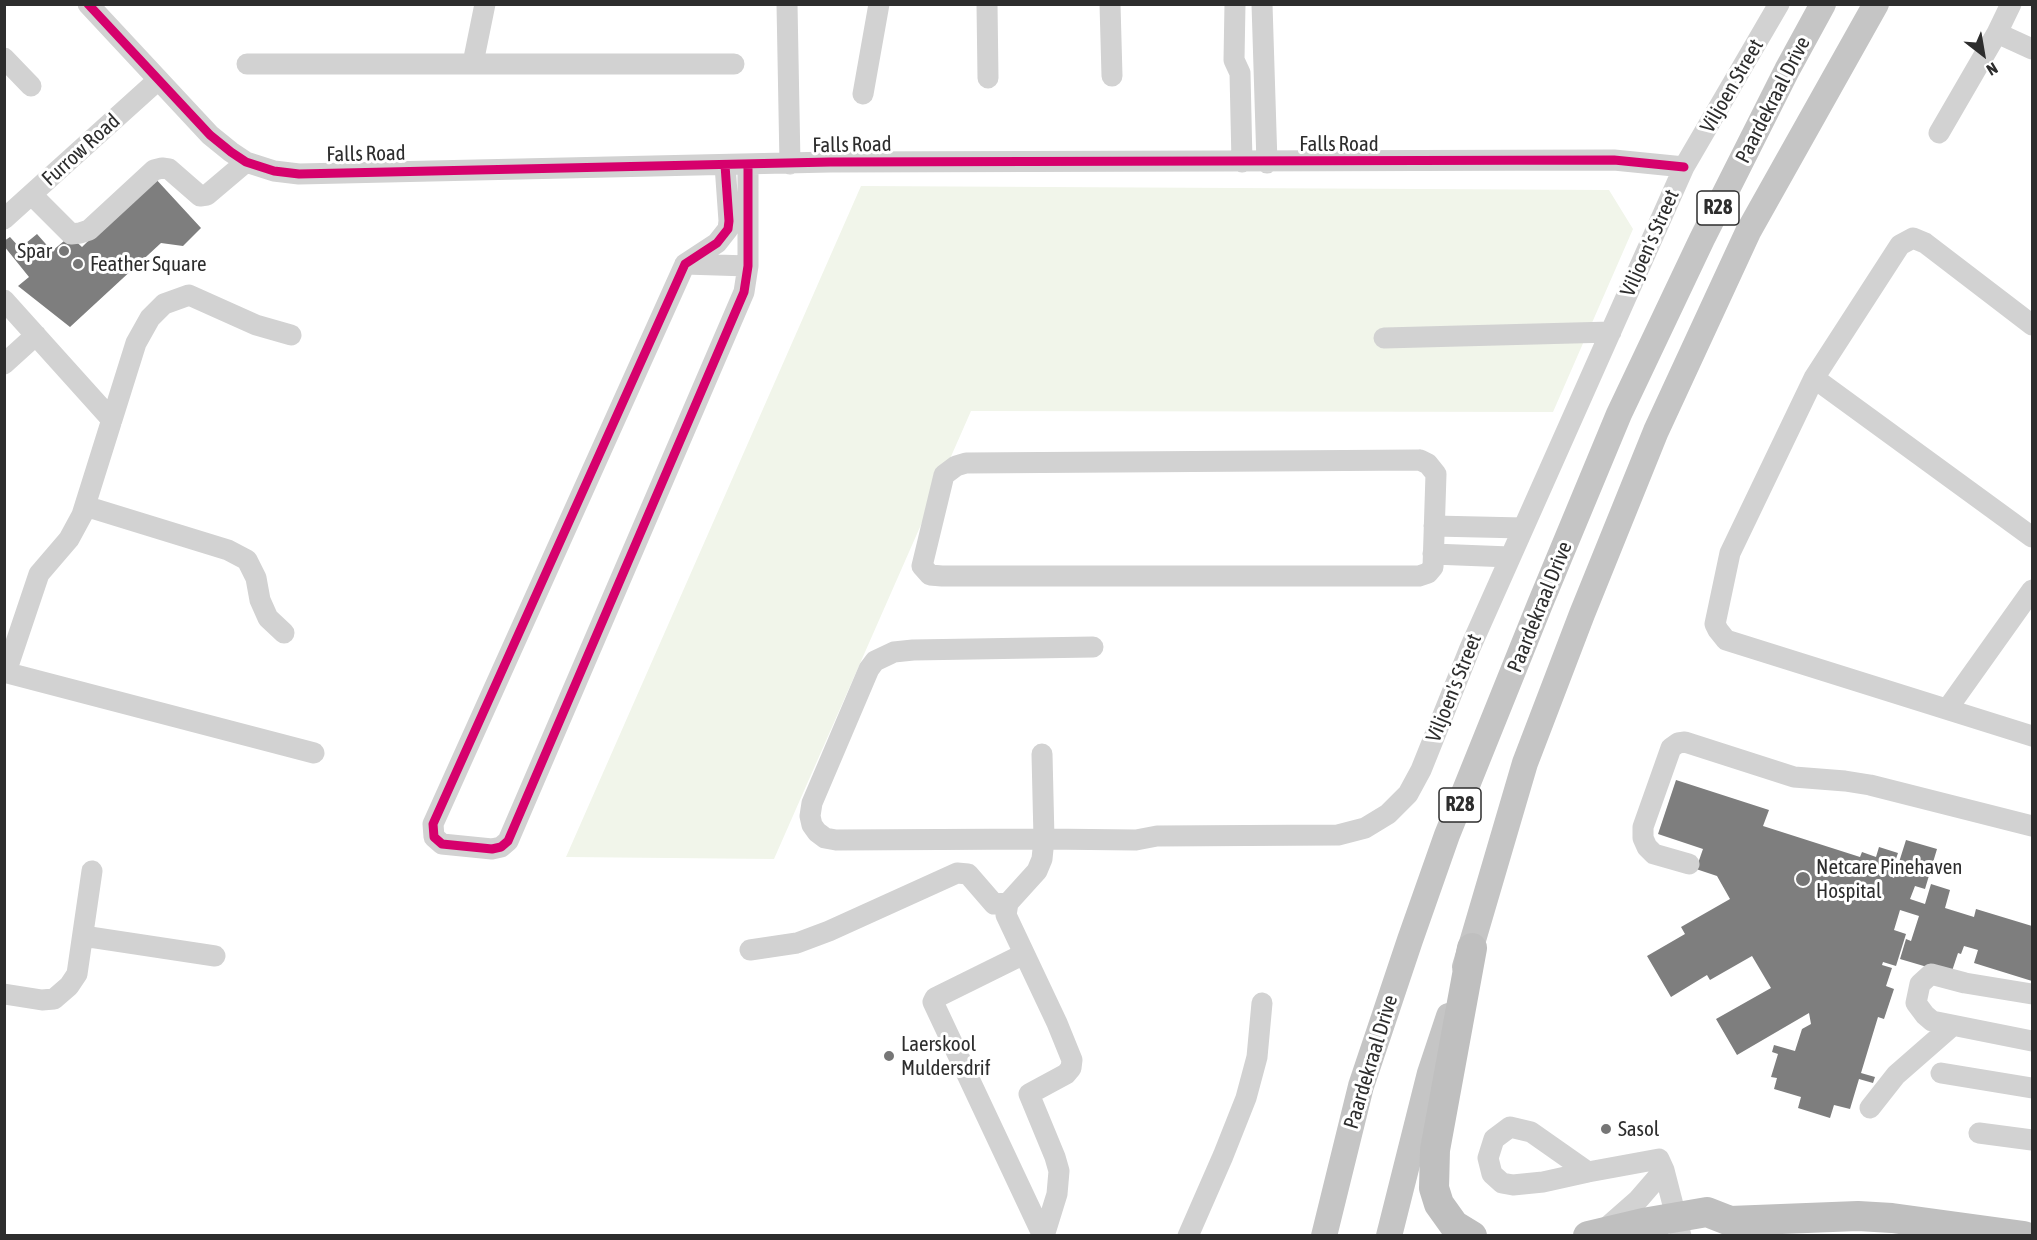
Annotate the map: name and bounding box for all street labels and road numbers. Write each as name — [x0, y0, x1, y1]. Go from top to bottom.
street label: Paardekraal Drive — [1730, 32, 1816, 168]
street label: Viljoen Street — [1695, 35, 1769, 137]
street label: Furrow Road — [37, 109, 125, 191]
street label: Falls Road — [1299, 131, 1379, 157]
street label: Falls Road — [812, 132, 892, 158]
street label: Falls Road — [326, 141, 406, 167]
street label: Viljoen's Street — [1615, 186, 1685, 300]
road number: R28 — [1697, 191, 1739, 225]
street label: Paardekraal Drive — [1502, 538, 1578, 676]
street label: Viljoen's Street — [1421, 630, 1487, 746]
road number: R28 — [1439, 788, 1481, 822]
street label: Paardekraal Drive — [1339, 992, 1403, 1132]

